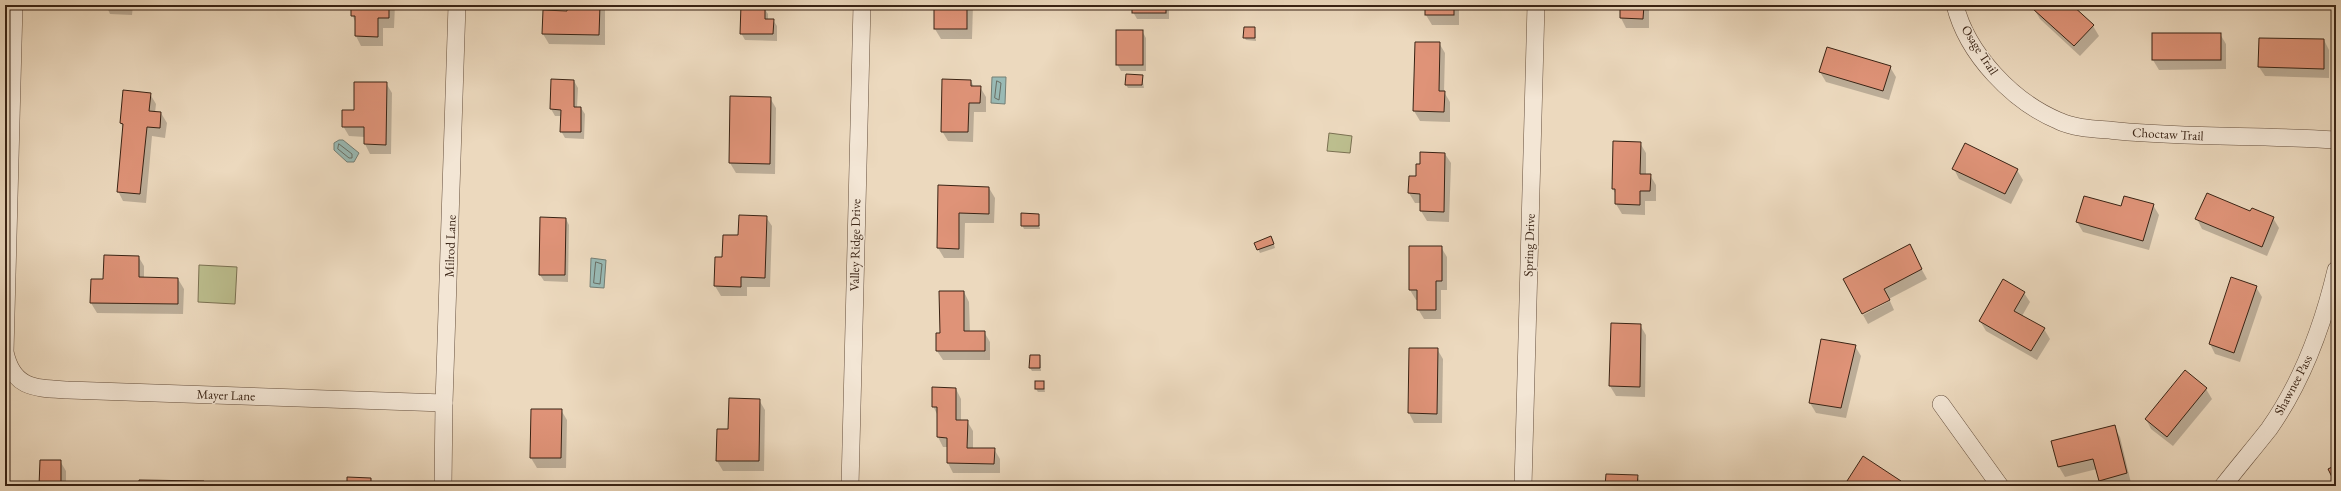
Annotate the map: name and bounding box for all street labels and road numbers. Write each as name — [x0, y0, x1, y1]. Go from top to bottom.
street label: Osage Trail — [1958, 22, 2002, 78]
street label: Choctaw Trail — [2132, 124, 2204, 144]
street label: Valley Ridge Drive — [846, 199, 864, 291]
street label: Spring Drive — [1519, 213, 1539, 277]
street label: Milrod Lane — [440, 214, 460, 278]
street label: Shawnee Pass — [2270, 352, 2316, 418]
street label: Mayer Lane — [196, 385, 256, 405]

